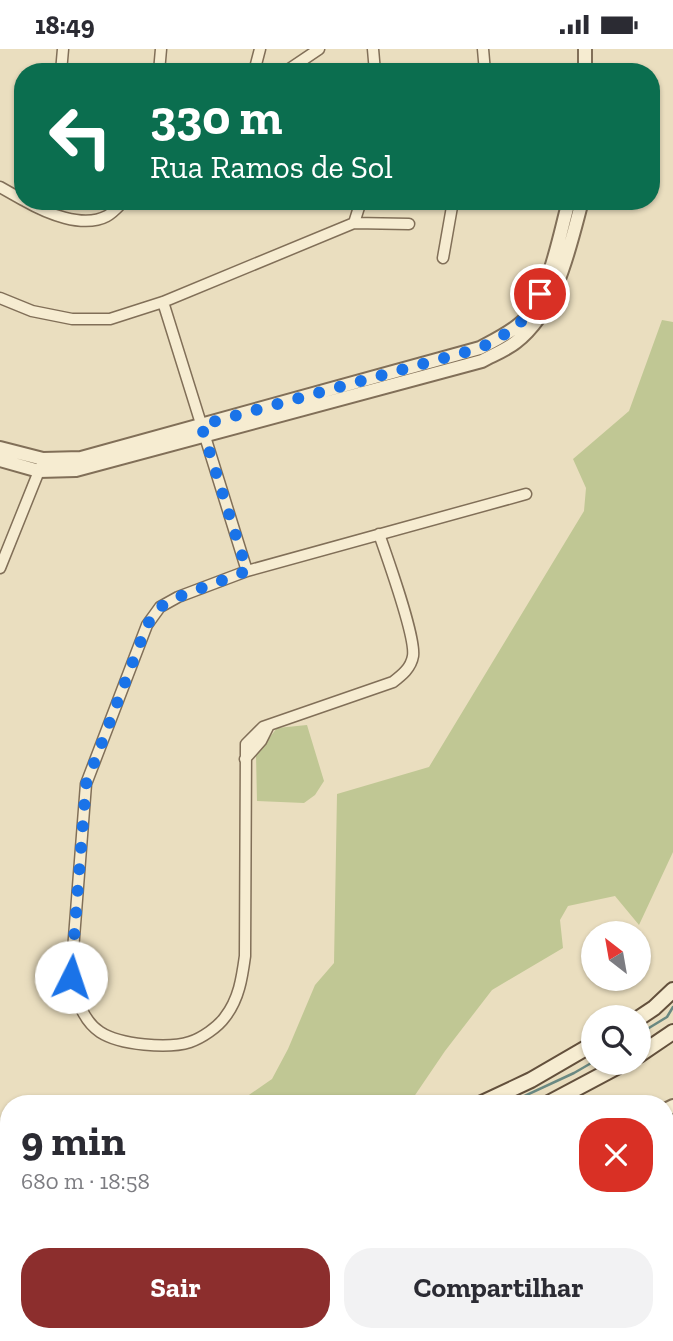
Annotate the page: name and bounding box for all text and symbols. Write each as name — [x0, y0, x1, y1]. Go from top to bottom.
text: 18:49 — [35, 9, 95, 41]
text: 330 m — [150, 88, 283, 147]
icon: left — [35, 91, 126, 182]
text: Rua Ramos de Sol — [150, 148, 393, 186]
pin — [510, 264, 570, 324]
icon: arrive — [521, 275, 559, 313]
north arrow — [581, 921, 651, 991]
map controls — [581, 921, 651, 1075]
position arrow — [34, 940, 108, 1014]
button: search — [581, 1005, 651, 1075]
text: 9 min — [21, 1115, 126, 1166]
button: close — [579, 1118, 653, 1192]
text: 680 m · 18:58 — [21, 1167, 150, 1195]
button: Sair — [21, 1248, 330, 1328]
button: Compartilhar — [344, 1248, 653, 1328]

